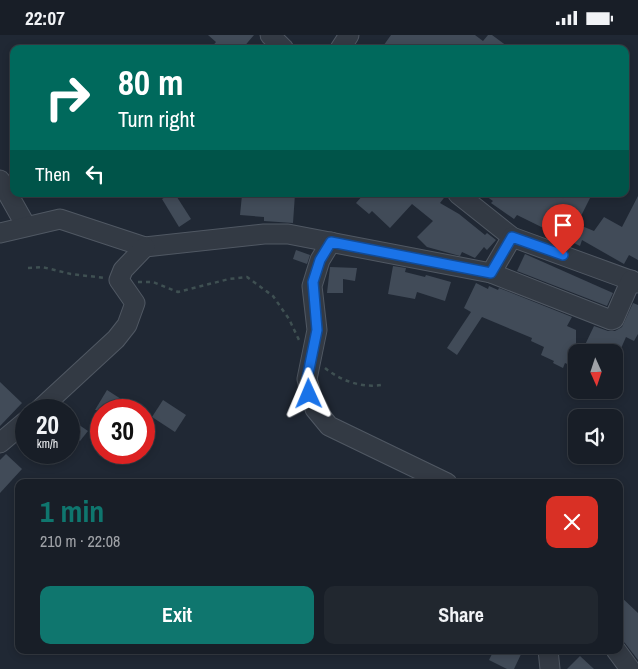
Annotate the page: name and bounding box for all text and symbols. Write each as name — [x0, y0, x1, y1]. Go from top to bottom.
text: 22:07 — [25, 5, 65, 31]
text: 80 m — [118, 59, 183, 106]
icon: right — [35, 65, 100, 130]
text: Turn right — [118, 104, 195, 134]
icon: left — [81, 160, 109, 188]
text: Then — [35, 161, 71, 187]
pin — [542, 204, 584, 255]
icon: arrive — [549, 211, 577, 239]
north arrow — [568, 344, 622, 399]
map controls — [568, 344, 623, 464]
position arrow — [282, 367, 334, 419]
speed limit sign: 30 — [90, 399, 155, 464]
text: 20 — [36, 408, 59, 442]
button: sound — [568, 409, 623, 464]
text: km/h — [37, 436, 58, 452]
text: 1 min — [40, 491, 104, 531]
button: close — [546, 496, 598, 548]
text: 210 m · 22:08 — [40, 530, 120, 552]
button: Exit — [40, 586, 314, 644]
button: Share — [324, 586, 598, 644]

